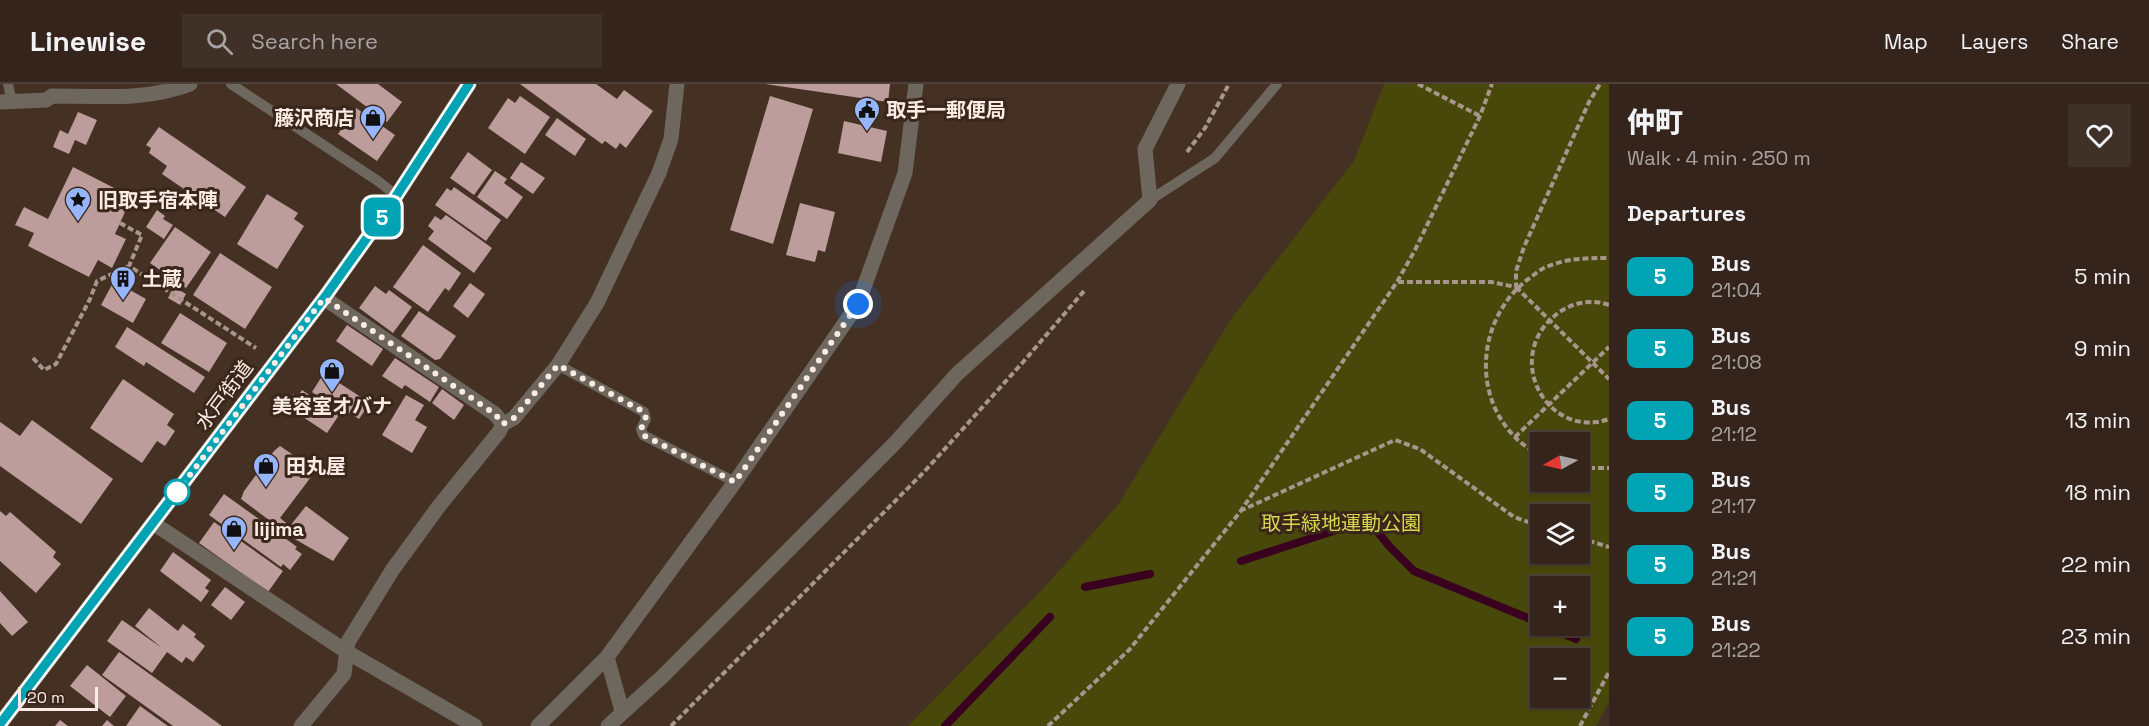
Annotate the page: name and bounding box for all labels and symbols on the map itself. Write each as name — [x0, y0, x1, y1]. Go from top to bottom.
public building icon: 取手一郵便局 — [852, 95, 882, 133]
place label: 取手一郵便局 — [886, 97, 1006, 123]
shop icon: 藤沢商店 — [358, 103, 388, 141]
place label: 藤沢商店 — [274, 105, 354, 131]
place icon: 旧取手宿本陣 — [63, 185, 93, 223]
place label: 旧取手宿本陣 — [98, 187, 218, 213]
line badge: 5 — [362, 198, 401, 236]
building icon: 土蔵 — [108, 264, 138, 302]
place label: 土蔵 — [142, 266, 182, 292]
your location — [843, 289, 873, 319]
street label: 水戸街道 — [190, 355, 258, 435]
shop icon: 美容室オバナ — [317, 356, 347, 394]
place label: 美容室オバナ — [272, 393, 392, 419]
north arrow — [1530, 432, 1590, 492]
shop icon: 田丸屋 — [251, 451, 281, 489]
place label: 田丸屋 — [286, 453, 346, 479]
unlabelled marker — [164, 479, 190, 505]
park label: 取手緑地運動公園 — [1261, 510, 1421, 536]
shop icon: Iijima — [219, 514, 249, 552]
place label: Iijima — [254, 516, 304, 542]
scale bar — [18, 684, 98, 712]

